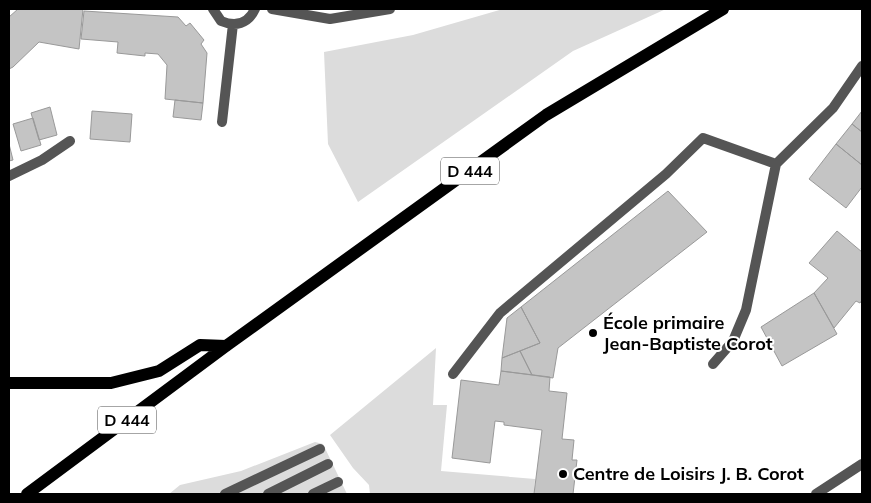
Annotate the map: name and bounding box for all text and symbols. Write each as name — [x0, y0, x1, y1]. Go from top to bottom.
road number: D 444 — [441, 158, 499, 185]
place label: École primaire Jean-Baptiste Corot — [603, 311, 773, 355]
marker: École primaire Jean-Baptiste Corot — [587, 327, 599, 339]
road number: D 444 — [98, 406, 156, 434]
place label: Centre de Loisirs J. B. Corot — [573, 462, 804, 485]
marker: Centre de Loisirs J. B. Corot — [557, 468, 569, 480]

